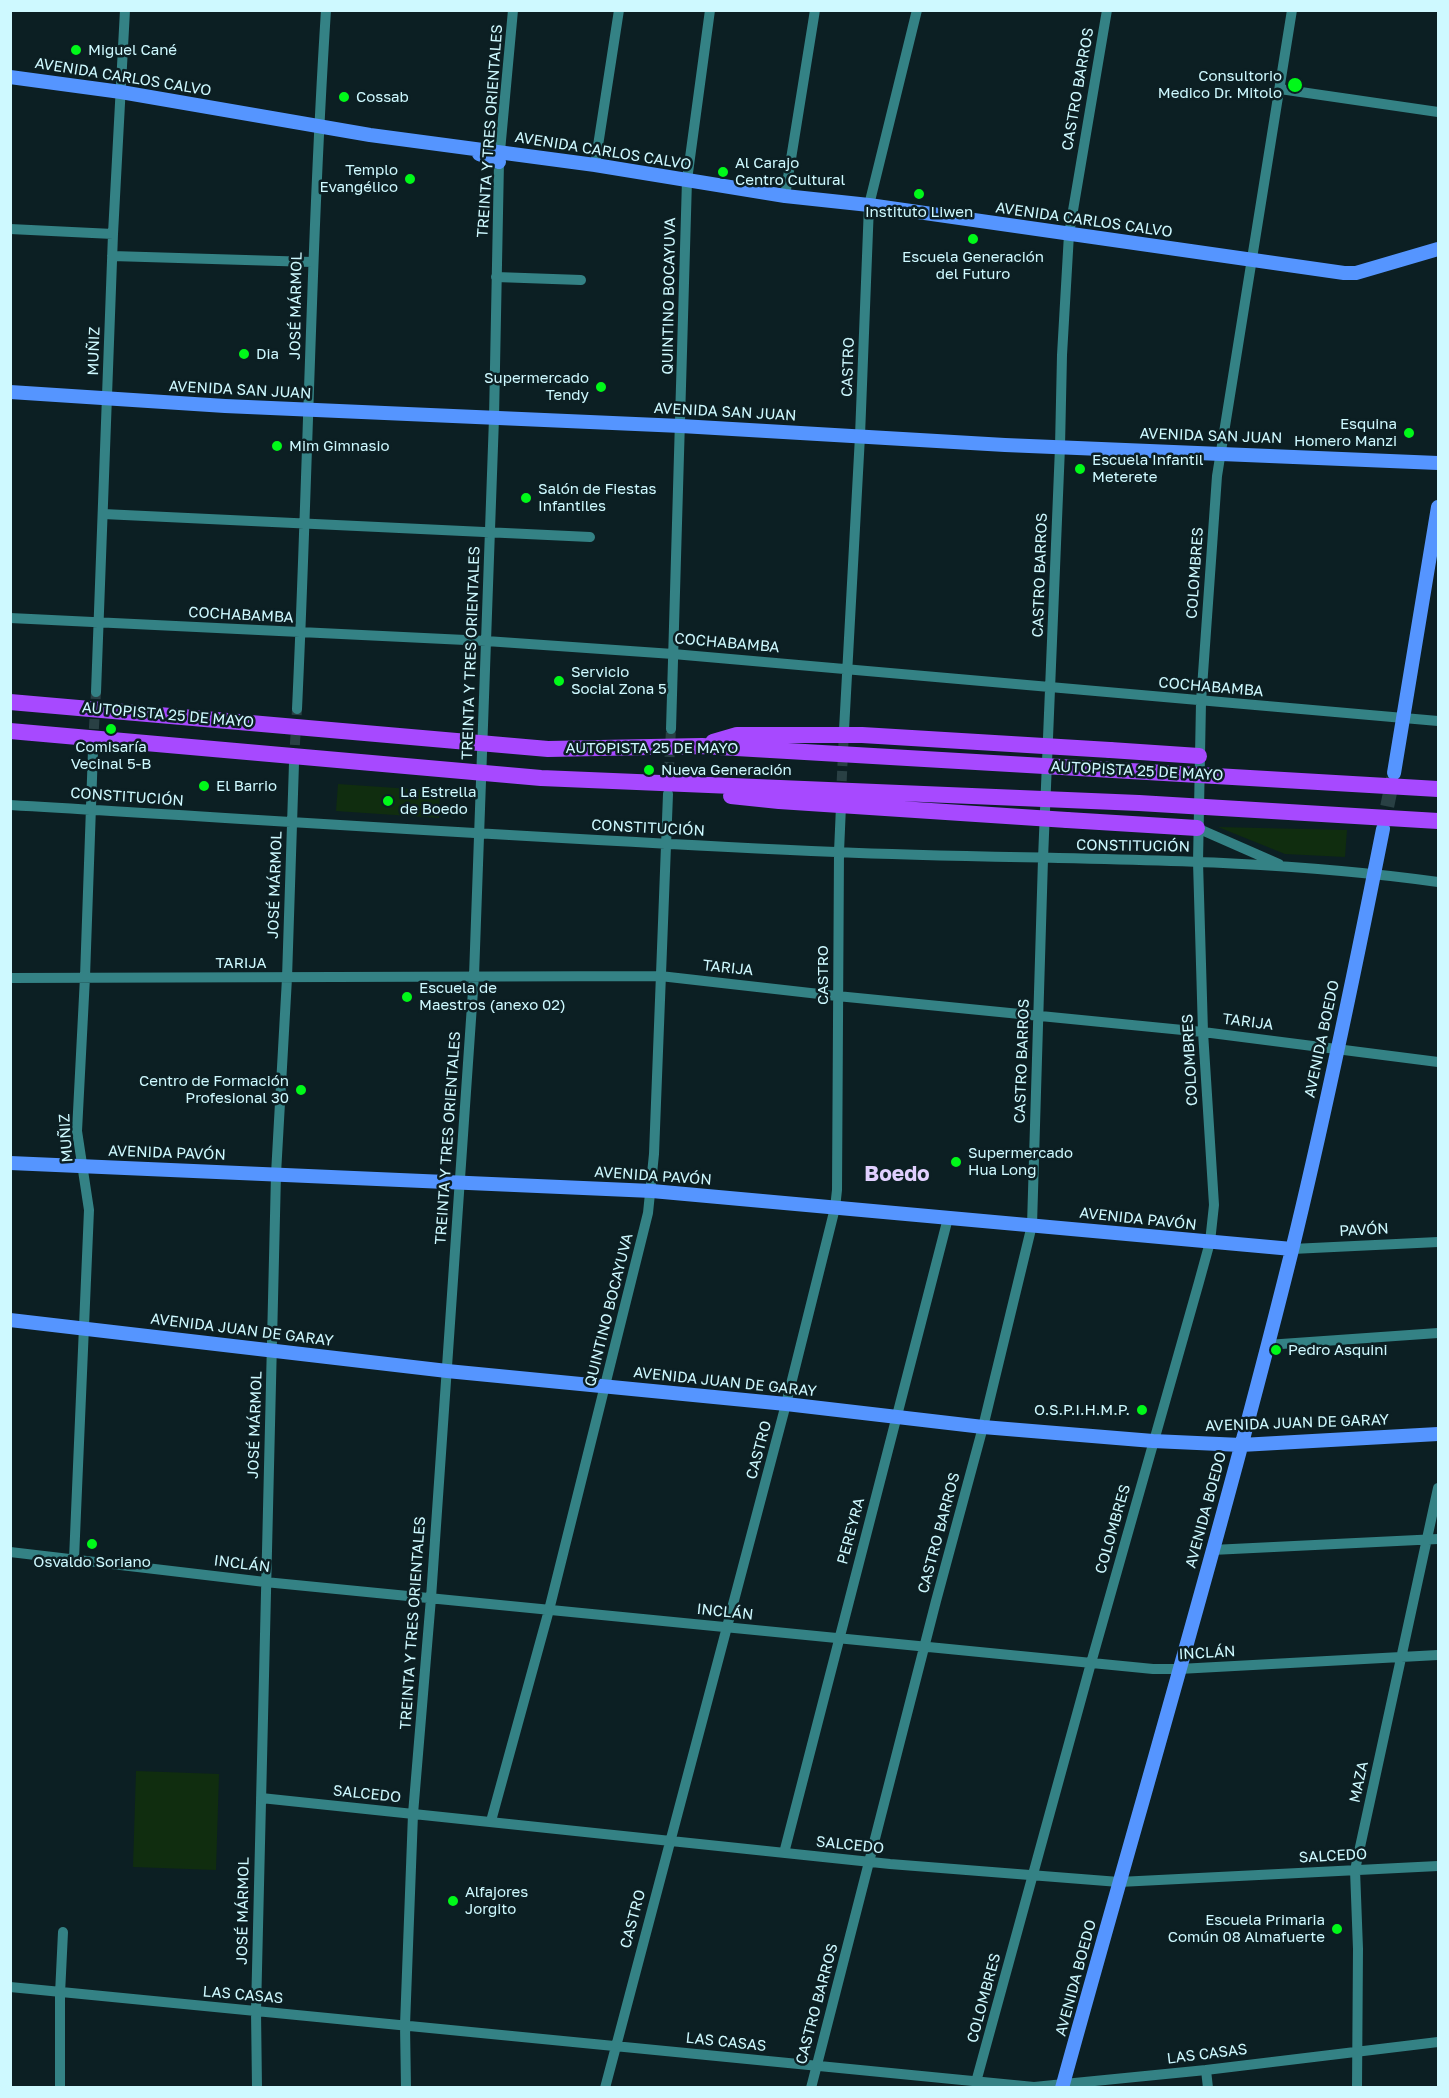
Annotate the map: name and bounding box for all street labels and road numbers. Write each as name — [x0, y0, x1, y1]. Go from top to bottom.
street label: TREINTA Y TRES ORIENTALES — [474, 24, 506, 238]
street label: CASTRO BARROS — [1058, 26, 1098, 152]
street label: AVENIDA CARLOS CALVO — [33, 54, 213, 100]
street label: AVENIDA CARLOS CALVO — [513, 128, 693, 174]
street label: AVENIDA CARLOS CALVO — [994, 199, 1174, 241]
street label: QUINTINO BOCAYUVA — [659, 217, 679, 375]
street label: JOSÉ MÁRMOL — [286, 252, 306, 360]
street label: MUÑIZ — [84, 326, 104, 376]
street label: CASTRO — [838, 337, 858, 397]
street label: AVENIDA SAN JUAN — [168, 377, 312, 403]
street label: AVENIDA SAN JUAN — [653, 399, 797, 425]
street label: AVENIDA SAN JUAN — [1139, 425, 1283, 447]
street label: CASTRO BARROS — [1029, 512, 1051, 638]
street label: COLOMBRES — [1183, 526, 1207, 620]
street label: TREINTA Y TRES ORIENTALES — [458, 546, 484, 760]
street label: COCHABAMBA — [188, 603, 294, 627]
street label: COCHABAMBA — [674, 629, 780, 657]
street label: COCHABAMBA — [1158, 673, 1264, 701]
street label: AUTOPISTA 25 DE MAYO — [81, 699, 255, 731]
street label: AUTOPISTA 25 DE MAYO — [566, 739, 738, 757]
street label: AUTOPISTA 25 DE MAYO — [1050, 757, 1224, 785]
street label: CONSTITUCIÓN — [70, 784, 184, 810]
street label: CONSTITUCIÓN — [591, 816, 705, 840]
street label: JOSÉ MÁRMOL — [264, 831, 286, 939]
street label: CONSTITUCIÓN — [1076, 836, 1190, 856]
street label: CASTRO — [814, 945, 832, 1005]
street label: TARIJA — [216, 954, 266, 972]
street label: TARIJA — [702, 956, 754, 980]
street label: AVENIDA BOEDO — [1301, 979, 1343, 1099]
street label: CASTRO BARROS — [1011, 998, 1033, 1124]
street label: TARIJA — [1222, 1010, 1274, 1034]
street label: COLOMBRES — [1179, 1013, 1201, 1107]
street label: TREINTA Y TRES ORIENTALES — [432, 1031, 464, 1245]
street label: MUÑIZ — [55, 1113, 77, 1163]
street label: AVENIDA PAVÓN — [108, 1142, 226, 1164]
street label: AVENIDA PAVÓN — [594, 1163, 712, 1189]
street label: AVENIDA PAVÓN — [1079, 1204, 1197, 1234]
street label: PAVÓN — [1339, 1220, 1389, 1240]
street label: QUINTINO BOCAYUVA — [581, 1232, 637, 1388]
street label: AVENIDA JUAN DE GARAY — [150, 1310, 334, 1350]
street label: AVENIDA JUAN DE GARAY — [633, 1363, 817, 1401]
street label: JOSÉ MÁRMOL — [244, 1371, 266, 1479]
street label: AVENIDA JUAN DE GARAY — [1205, 1411, 1389, 1435]
street label: CASTRO — [743, 1419, 775, 1481]
street label: AVENIDA BOEDO — [1182, 1450, 1230, 1570]
street label: CASTRO BARROS — [914, 1471, 964, 1595]
street label: COLOMBRES — [1092, 1482, 1134, 1576]
street label: PEREYRA — [833, 1496, 869, 1566]
street label: TREINTA Y TRES ORIENTALES — [397, 1516, 429, 1730]
street label: INCLÁN — [213, 1552, 271, 1576]
street label: INCLÁN — [696, 1600, 754, 1624]
street label: INCLÁN — [1178, 1643, 1236, 1663]
street label: MAZA — [1346, 1760, 1372, 1804]
street label: SALCEDO — [332, 1781, 402, 1807]
street label: SALCEDO — [815, 1832, 885, 1858]
street label: SALCEDO — [1298, 1845, 1368, 1867]
street label: JOSÉ MÁRMOL — [233, 1857, 253, 1965]
street label: CASTRO — [617, 1888, 649, 1950]
street label: AVENIDA BOEDO — [1052, 1918, 1100, 2038]
street label: CASTRO BARROS — [792, 1942, 842, 2066]
street label: COLOMBRES — [963, 1951, 1005, 2045]
street label: LAS CASAS — [202, 1983, 284, 2007]
street label: LAS CASAS — [685, 2029, 767, 2055]
street label: LAS CASAS — [1166, 2040, 1248, 2068]

